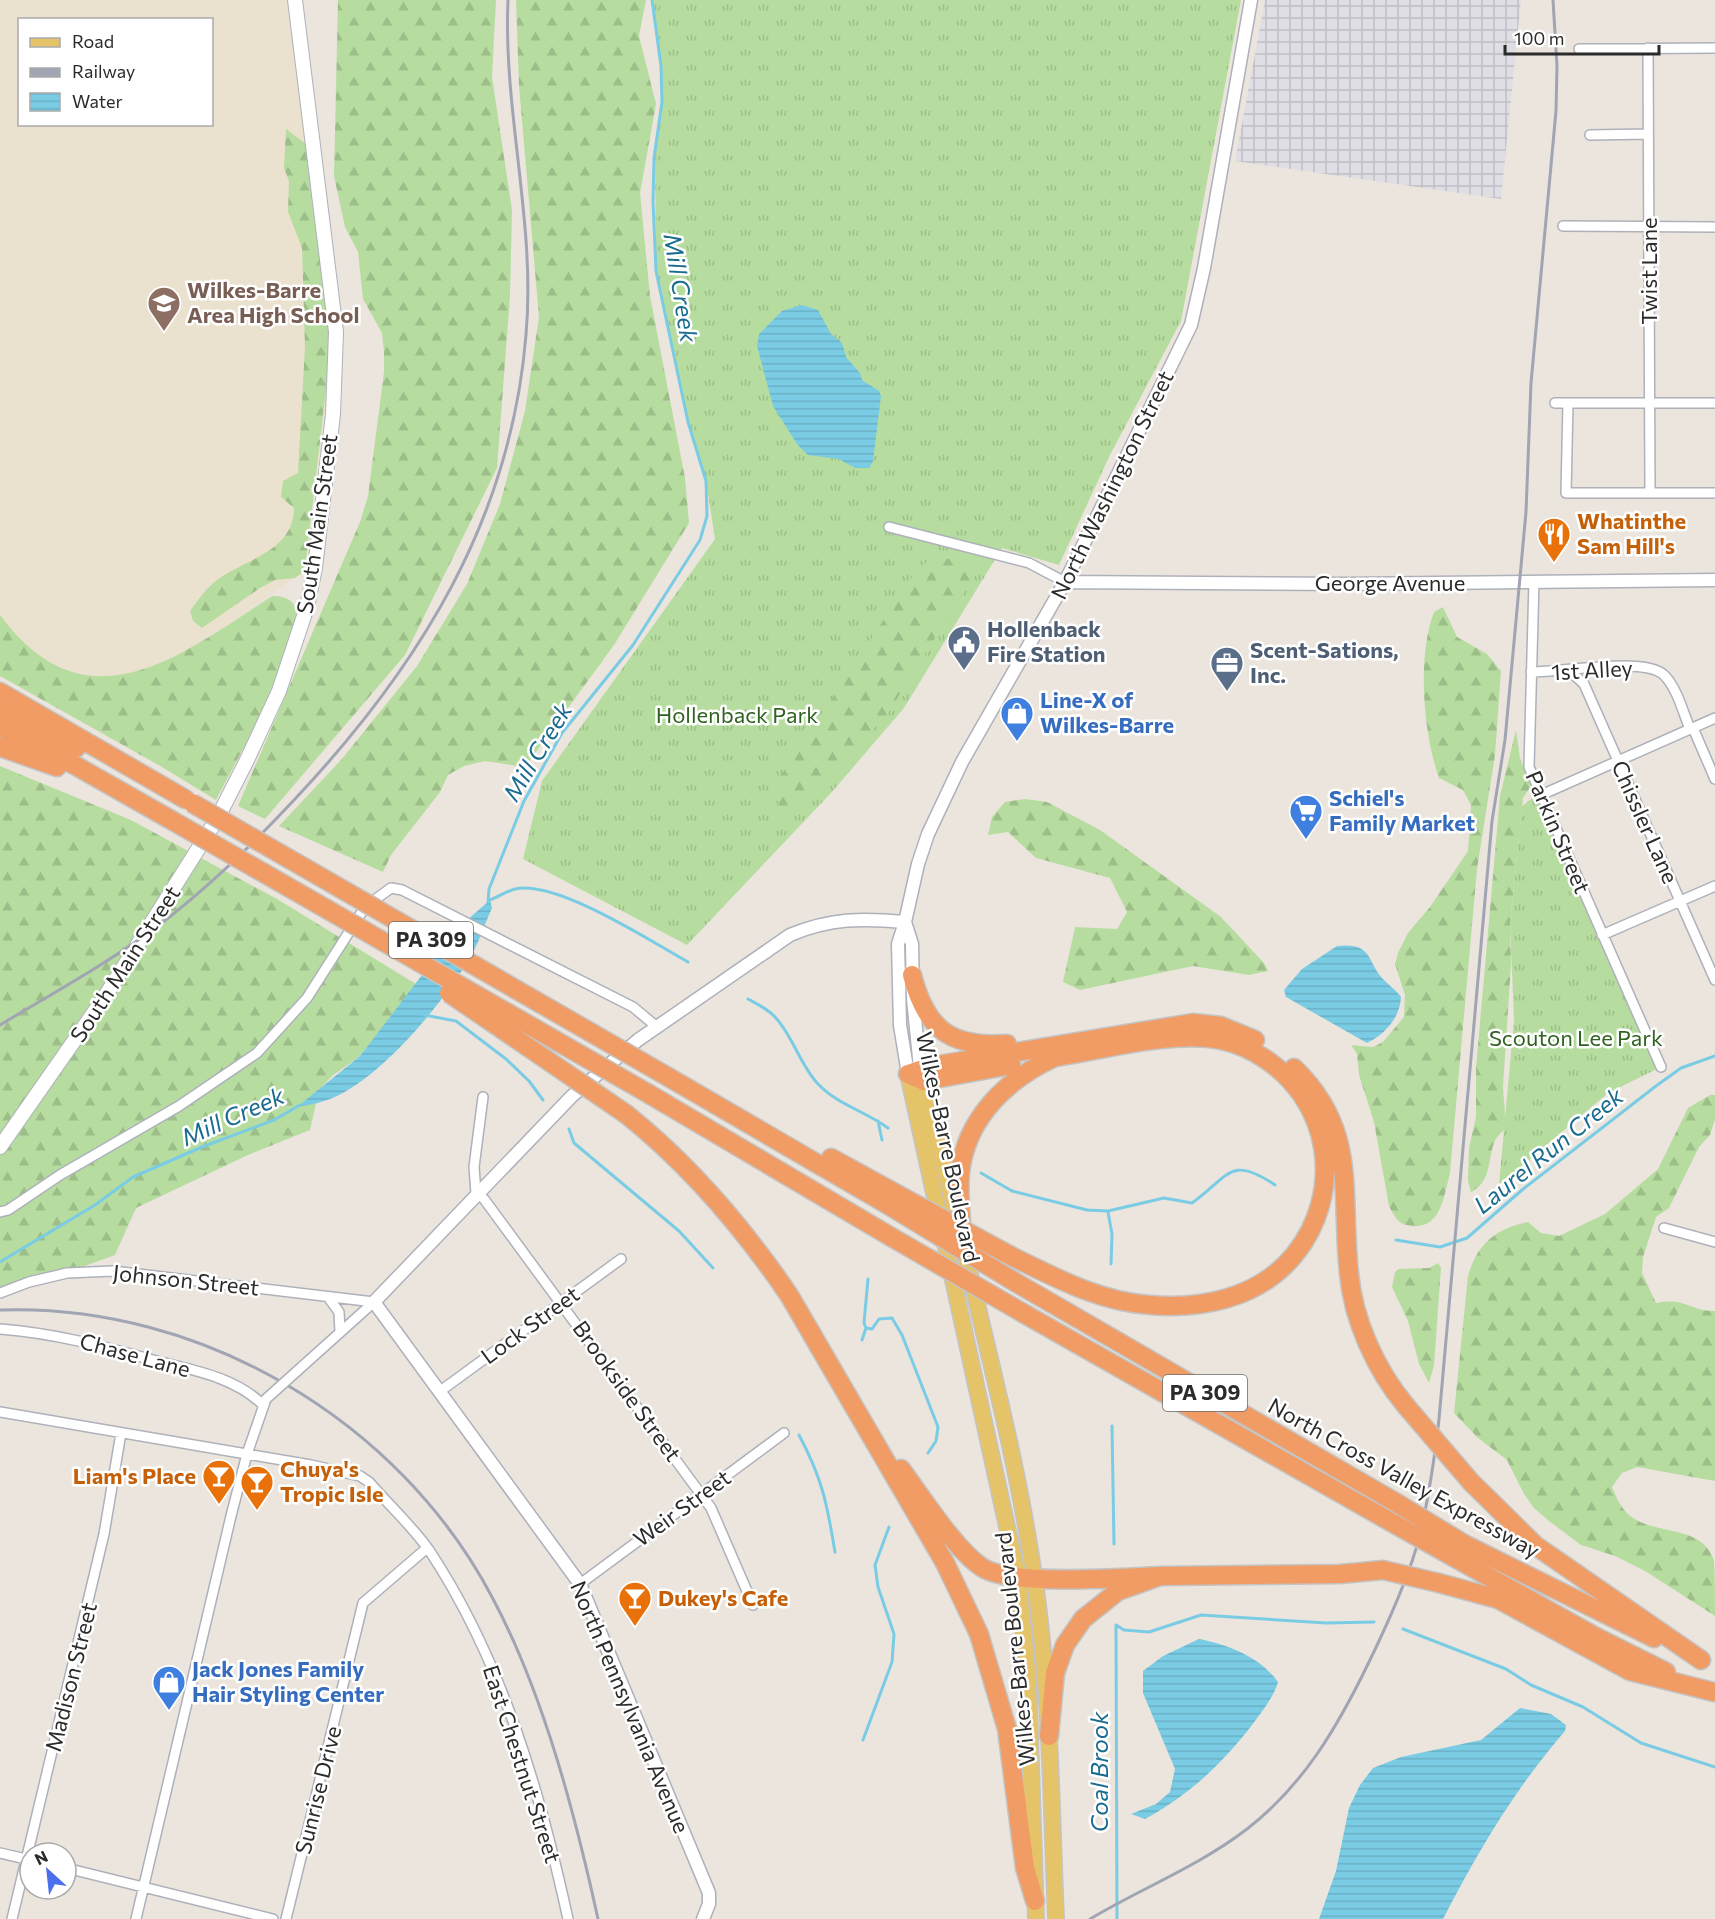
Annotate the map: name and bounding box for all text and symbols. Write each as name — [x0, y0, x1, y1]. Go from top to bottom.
legend — [18, 18, 213, 126]
scale bar — [1505, 18, 1660, 56]
text: 100 m — [1514, 27, 1564, 49]
text: Road — [72, 30, 114, 52]
text: Railway — [72, 60, 135, 82]
text: Water — [72, 90, 123, 112]
street label: Twist Lane — [1635, 217, 1662, 325]
water label: Mill Creek — [659, 231, 705, 345]
place label: Wilkes-Barre Area High School — [187, 276, 359, 328]
school or university icon: Wilkes-Barre Area High School — [146, 285, 182, 332]
street label: North Washington Street — [1044, 366, 1179, 603]
street label: South Main Street — [291, 432, 342, 616]
place label: Whatinthe Sam Hill's — [1577, 507, 1686, 559]
restaurant icon: Whatinthe Sam Hill's — [1536, 516, 1572, 563]
street label: George Avenue — [1315, 569, 1465, 596]
place label: Hollenback Fire Station — [987, 615, 1106, 667]
public building icon: Hollenback Fire Station — [946, 624, 982, 671]
place label: Scent-Sations, Inc. — [1250, 636, 1399, 688]
office icon: Scent-Sations, Inc. — [1209, 645, 1245, 692]
street label: 1st Alley — [1550, 654, 1633, 685]
place label: Line-X of Wilkes-Barre — [1040, 686, 1174, 738]
shop icon: Line-X of Wilkes-Barre — [999, 695, 1035, 742]
water label: Mill Creek — [496, 696, 578, 806]
park label: Hollenback Park — [656, 701, 818, 728]
street label: Chissler Lane — [1606, 756, 1685, 888]
street label: Parkin Street — [1521, 766, 1596, 897]
place label: Schiel's Family Market — [1329, 784, 1475, 836]
supermarket icon: Schiel's Family Market — [1288, 793, 1324, 840]
street label: South Main Street — [64, 880, 185, 1047]
road number: PA 309 — [389, 922, 473, 958]
park label: Scouton Lee Park — [1489, 1024, 1663, 1051]
street label: Wilkes-Barre Boulevard — [911, 1029, 986, 1265]
water label: Mill Creek — [176, 1080, 289, 1151]
water label: Laurel Run Creek — [1467, 1080, 1629, 1219]
street label: Johnson Street — [112, 1258, 261, 1301]
street label: Lock Street — [475, 1280, 584, 1369]
street label: Brookside Street — [567, 1315, 687, 1466]
street label: Chase Lane — [77, 1327, 193, 1382]
road number: PA 309 — [1163, 1375, 1247, 1411]
street label: North Cross Valley Expressway — [1264, 1392, 1545, 1564]
place label: Chuya's Tropic Isle — [280, 1455, 384, 1507]
bar icon: Liam's Place — [201, 1458, 237, 1505]
place label: Liam's Place — [73, 1462, 196, 1489]
street label: Weir Street — [628, 1463, 735, 1552]
bar icon: Chuya's Tropic Isle — [239, 1464, 275, 1511]
street label: Wilkes-Barre Boulevard — [989, 1531, 1040, 1767]
street label: North Pennsylvania Avenue — [565, 1577, 696, 1837]
bar icon: Dukey's Cafe — [617, 1580, 653, 1627]
place label: Dukey's Cafe — [658, 1584, 788, 1611]
street label: Madison Street — [39, 1599, 102, 1754]
place label: Jack Jones Family Hair Styling Center — [192, 1655, 384, 1707]
street label: East Chestnut Street — [478, 1662, 567, 1866]
shop icon: Jack Jones Family Hair Styling Center — [151, 1664, 187, 1711]
water label: Coal Brook — [1084, 1711, 1113, 1832]
street label: Sunrise Drive — [289, 1723, 346, 1857]
north arrow — [18, 1841, 78, 1901]
text: N — [31, 1846, 51, 1868]

